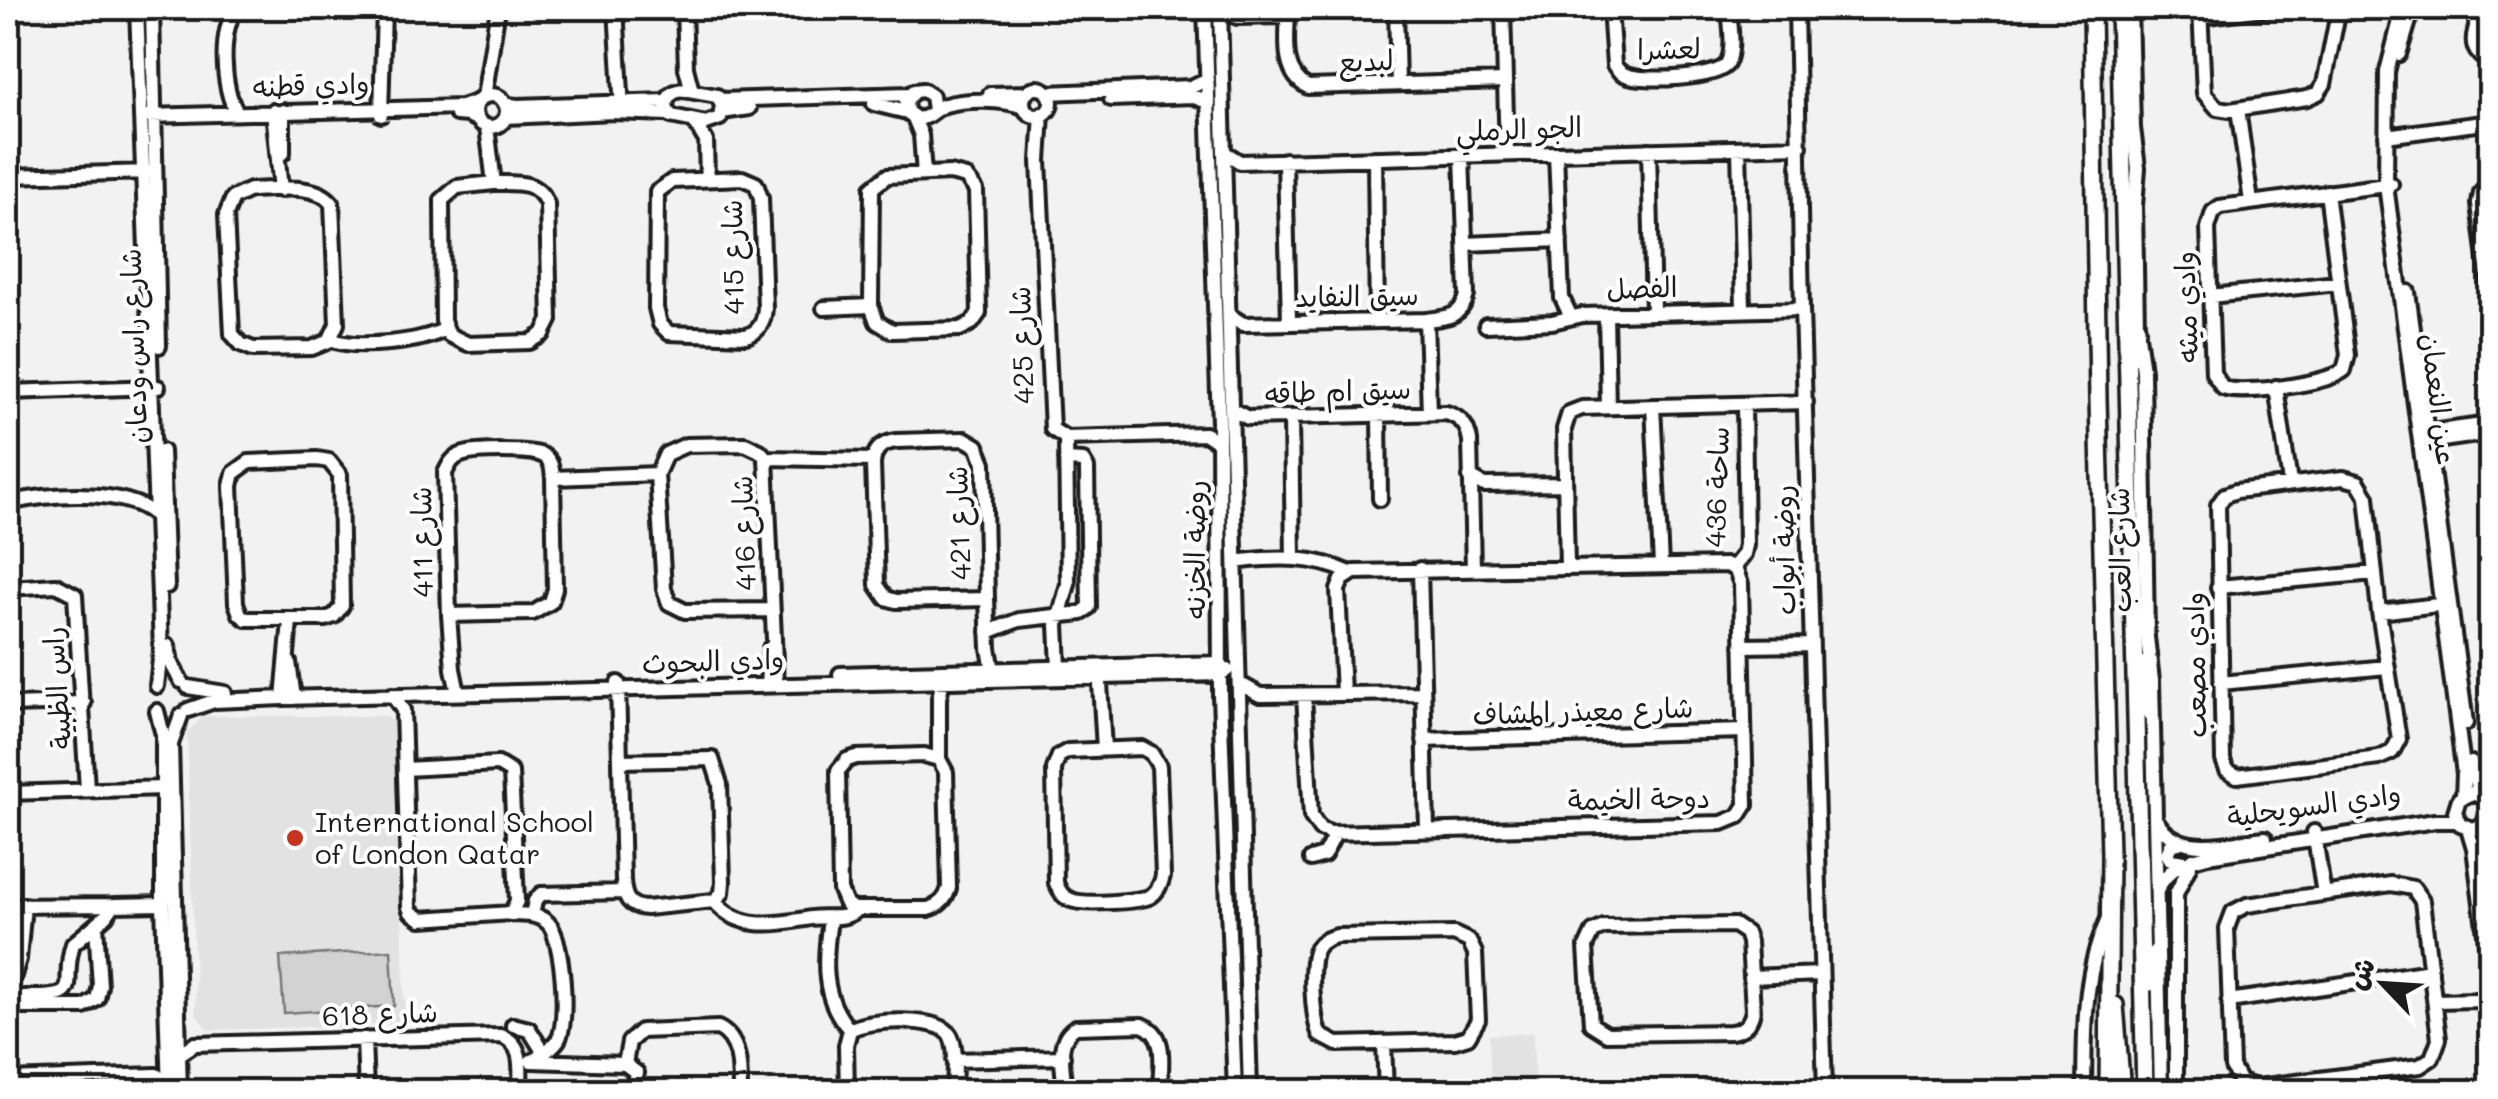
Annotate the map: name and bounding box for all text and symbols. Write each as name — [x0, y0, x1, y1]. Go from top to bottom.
street label: لعشرا — [1637, 29, 1701, 67]
street label: لبديع — [1338, 41, 1394, 82]
street label: وادي قطنه — [252, 64, 370, 108]
street label: الجو الرملي — [1455, 108, 1583, 156]
street label: شارع 415 — [713, 199, 754, 315]
street label: شارع راس ودعان — [112, 248, 157, 444]
street label: وادي ميثه — [2165, 251, 2209, 363]
street label: الفصل — [1606, 268, 1678, 306]
street label: سيق النفايد — [1295, 276, 1419, 314]
street label: شارع 425 — [1001, 285, 1044, 405]
street label: عين النعمان — [2414, 331, 2466, 467]
street label: سيق ام طاقه — [1264, 369, 1412, 416]
street label: ساحة 436 — [1696, 426, 1736, 548]
street label: شارع 421 — [938, 465, 981, 581]
street label: شارع 416 — [723, 475, 766, 591]
street label: روضة الخزنه — [1176, 480, 1212, 620]
street label: روضة أبواب — [1764, 484, 1803, 616]
street label: شارع 411 — [402, 486, 443, 598]
street label: شارع العب — [2100, 487, 2141, 613]
street label: وادي مصعب — [2175, 592, 2217, 738]
street label: راس الظبية — [34, 626, 79, 750]
street label: وادي البحوث — [641, 640, 785, 684]
street label: شارع معيذر المشاف — [1472, 688, 1694, 735]
street label: وادي السويحلية — [2225, 774, 2404, 838]
street label: دوحة الخيمة — [1567, 779, 1710, 817]
place label: International School of London Qatar — [315, 803, 594, 871]
marker: International School of London Qatar — [284, 827, 306, 849]
north arrow — [2333, 934, 2433, 1034]
text: ش — [2337, 951, 2382, 995]
street label: شارع 618 — [321, 993, 439, 1036]

